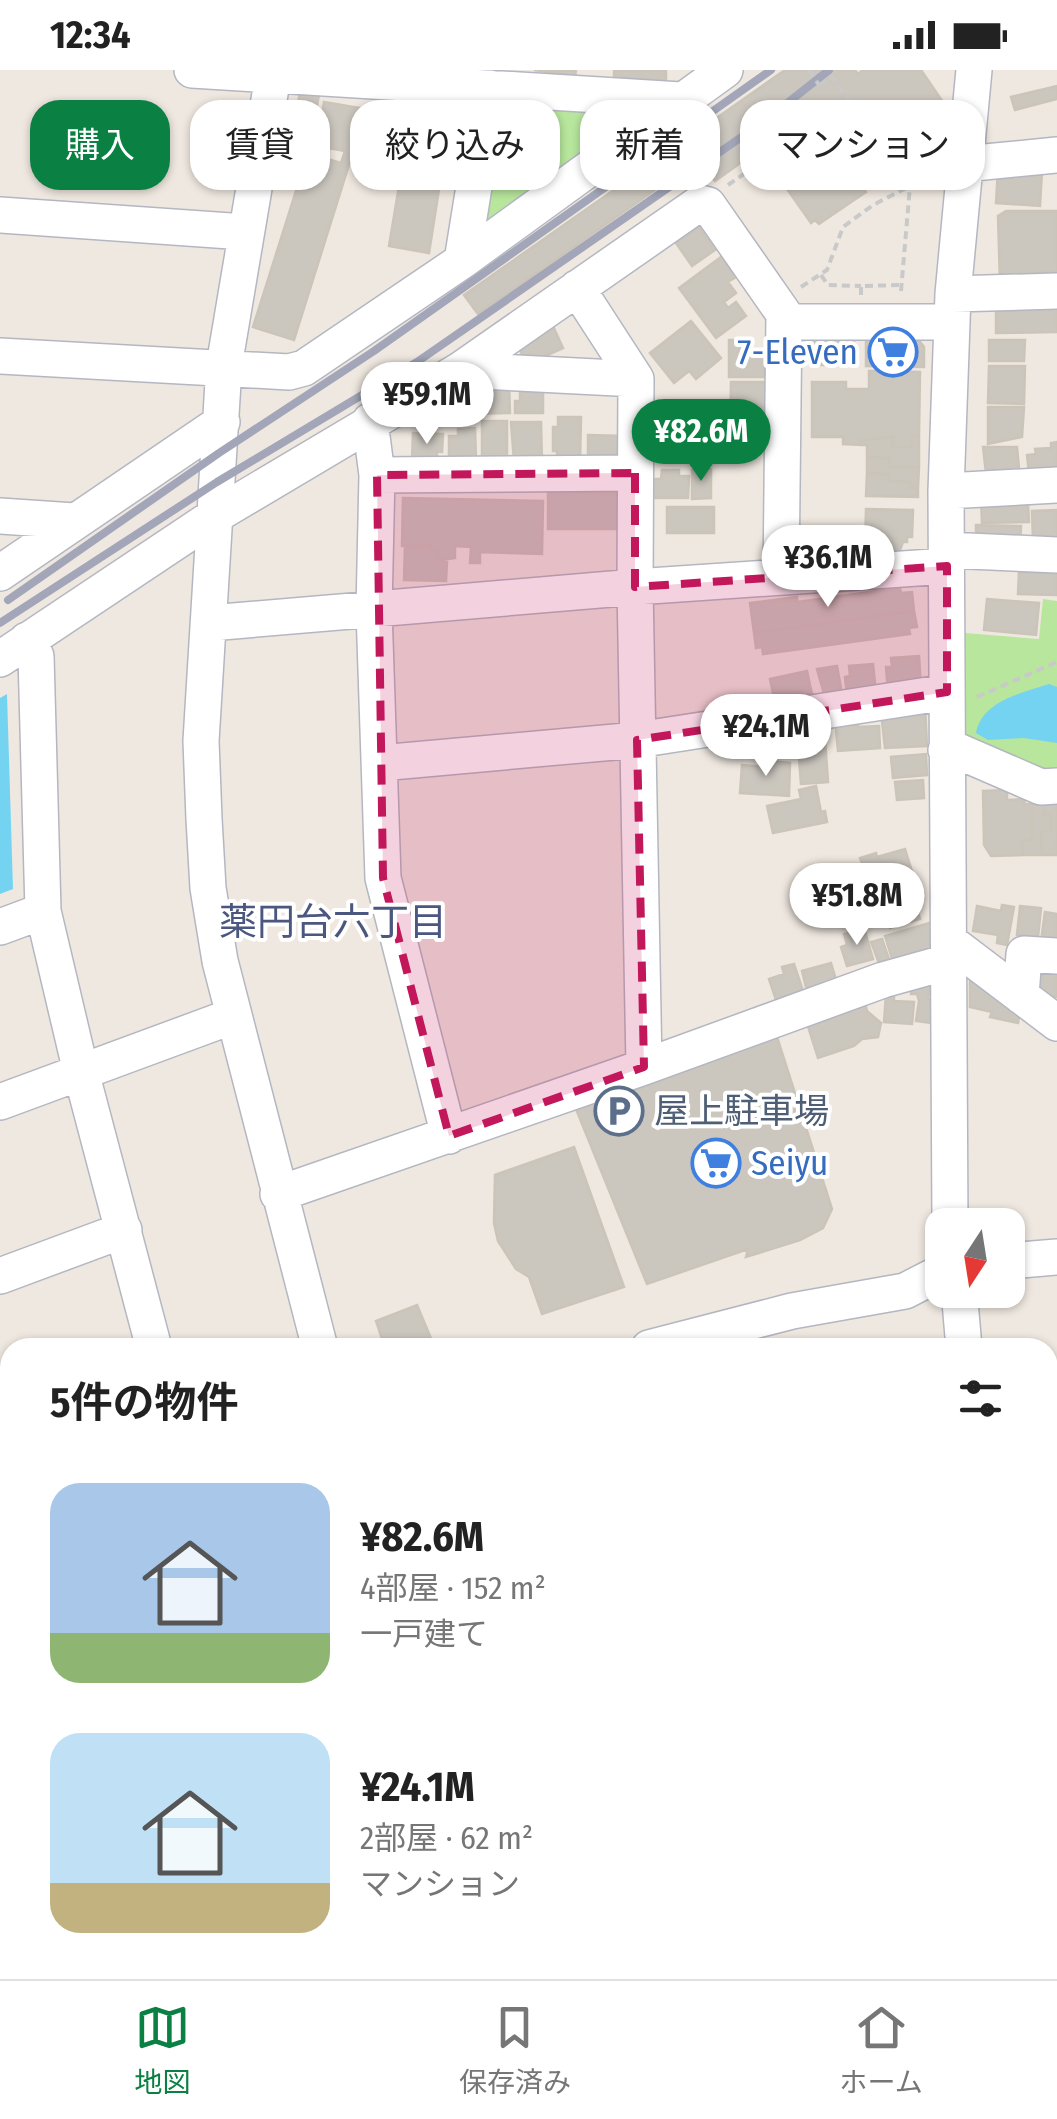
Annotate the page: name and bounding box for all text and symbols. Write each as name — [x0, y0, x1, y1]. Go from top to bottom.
text: 12:34 — [50, 12, 130, 58]
chip: 購入 — [30, 100, 170, 190]
chip: 賃貸 — [190, 100, 330, 190]
chip: 絞り込み — [350, 100, 560, 190]
chip: 新着 — [580, 100, 720, 190]
chip: マンション — [740, 100, 985, 190]
supermarket icon: 7-Eleven — [867, 326, 919, 378]
place label: 7-Eleven — [737, 331, 858, 373]
pin: ¥59.1M — [346, 362, 508, 447]
text: ¥59.1M — [383, 375, 471, 413]
pin: ¥82.6M — [620, 399, 782, 484]
text: ¥82.6M — [654, 412, 748, 450]
pin: ¥36.1M — [747, 525, 909, 610]
text: ¥36.1M — [784, 538, 872, 576]
pin: ¥24.1M — [685, 694, 847, 779]
text: ¥24.1M — [722, 707, 810, 745]
pin: ¥51.8M — [776, 863, 938, 948]
text: ¥51.8M — [811, 876, 903, 914]
district label: 薬円台六丁目 — [219, 899, 447, 945]
parking icon: 屋上駐車場 — [593, 1085, 645, 1137]
place label: 屋上駐車場 — [654, 1090, 829, 1132]
supermarket icon: Seiyu — [690, 1137, 742, 1189]
place label: Seiyu — [751, 1142, 828, 1184]
north arrow — [925, 1208, 1025, 1308]
map controls — [925, 1208, 1025, 1308]
icon: filters — [953, 1371, 1008, 1426]
text: 5件の物件 — [50, 1378, 239, 1428]
text: ¥82.6M — [360, 1512, 484, 1562]
icon: home — [130, 1523, 250, 1643]
text: 4部屋 · 152 m² — [360, 1569, 546, 1607]
text: 一戸建て — [360, 1615, 488, 1653]
text: ¥24.1M — [360, 1762, 475, 1812]
icon: home — [130, 1773, 250, 1893]
text: 2部屋 · 62 m² — [360, 1819, 533, 1857]
text: マンション — [360, 1865, 520, 1903]
tab: 地図 — [134, 2000, 190, 2100]
tab: 保存済み — [459, 2000, 571, 2100]
tab: ホーム — [840, 2000, 923, 2100]

